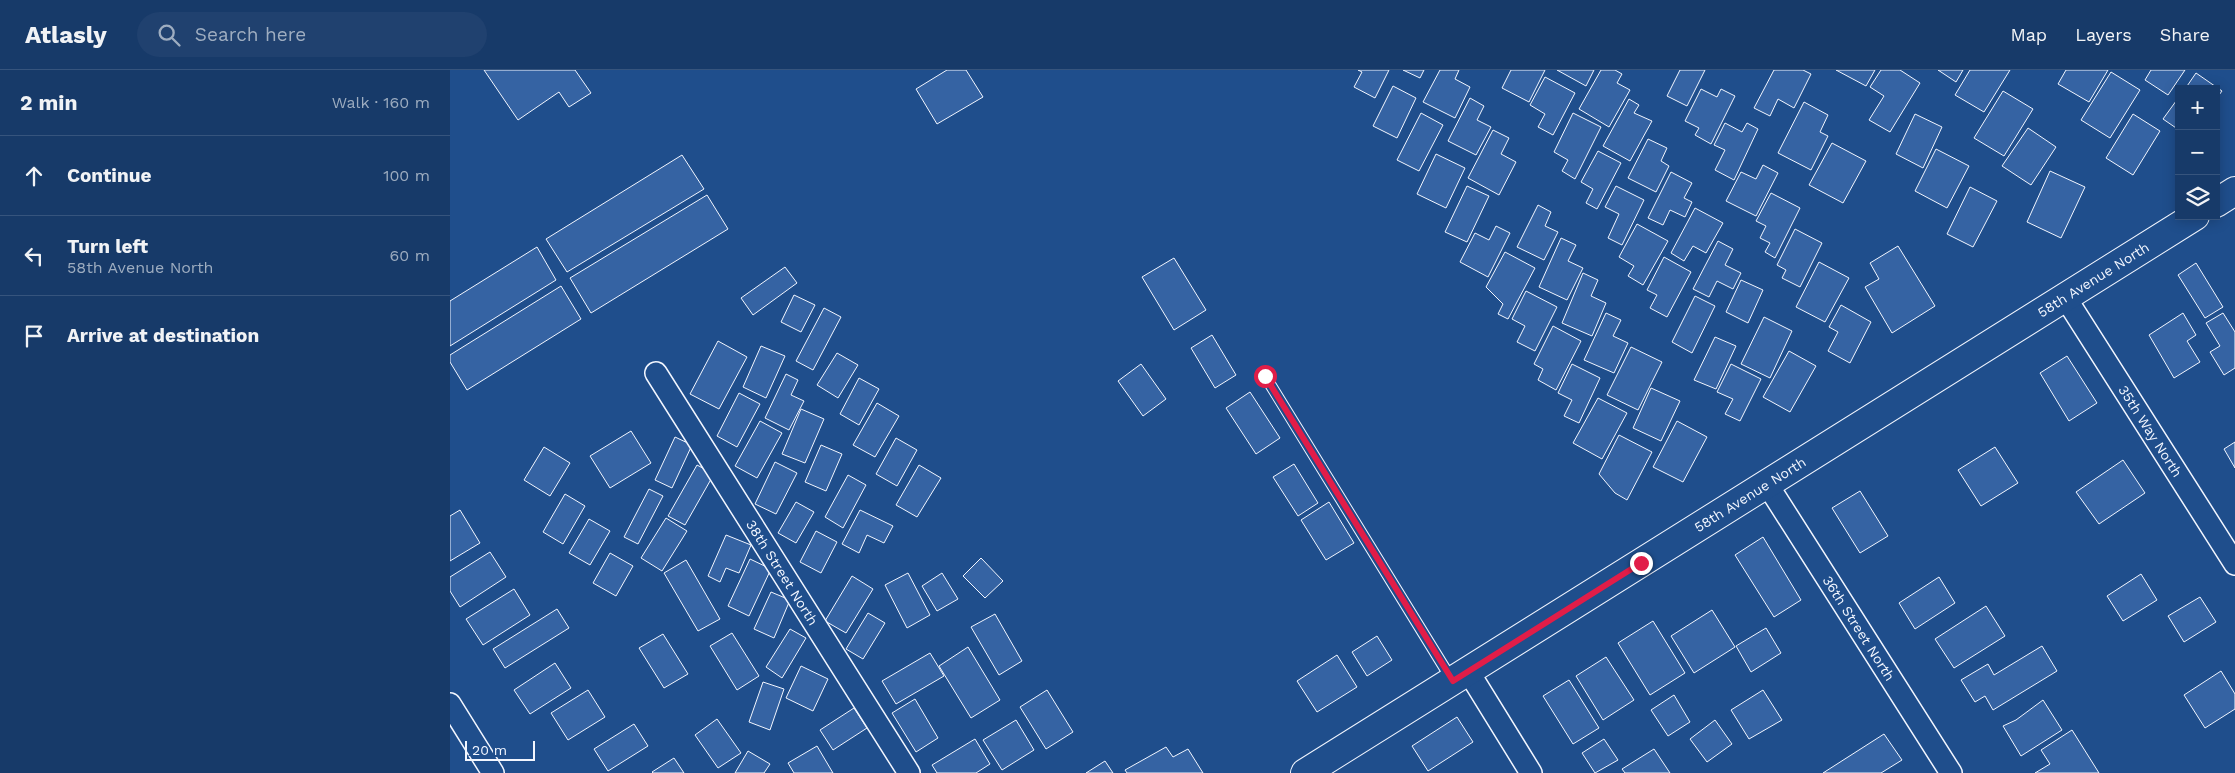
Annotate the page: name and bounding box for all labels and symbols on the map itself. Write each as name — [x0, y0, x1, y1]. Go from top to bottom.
street label: 58th Avenue North — [2035, 239, 2152, 320]
route start — [1254, 365, 1277, 388]
street label: 35th Way North — [2115, 382, 2186, 480]
street label: 58th Avenue North — [1691, 454, 1809, 535]
street label: 38th Street North — [743, 517, 821, 628]
route end — [1630, 552, 1653, 575]
street label: 36th Street North — [1819, 573, 1898, 684]
scale bar — [465, 738, 535, 761]

